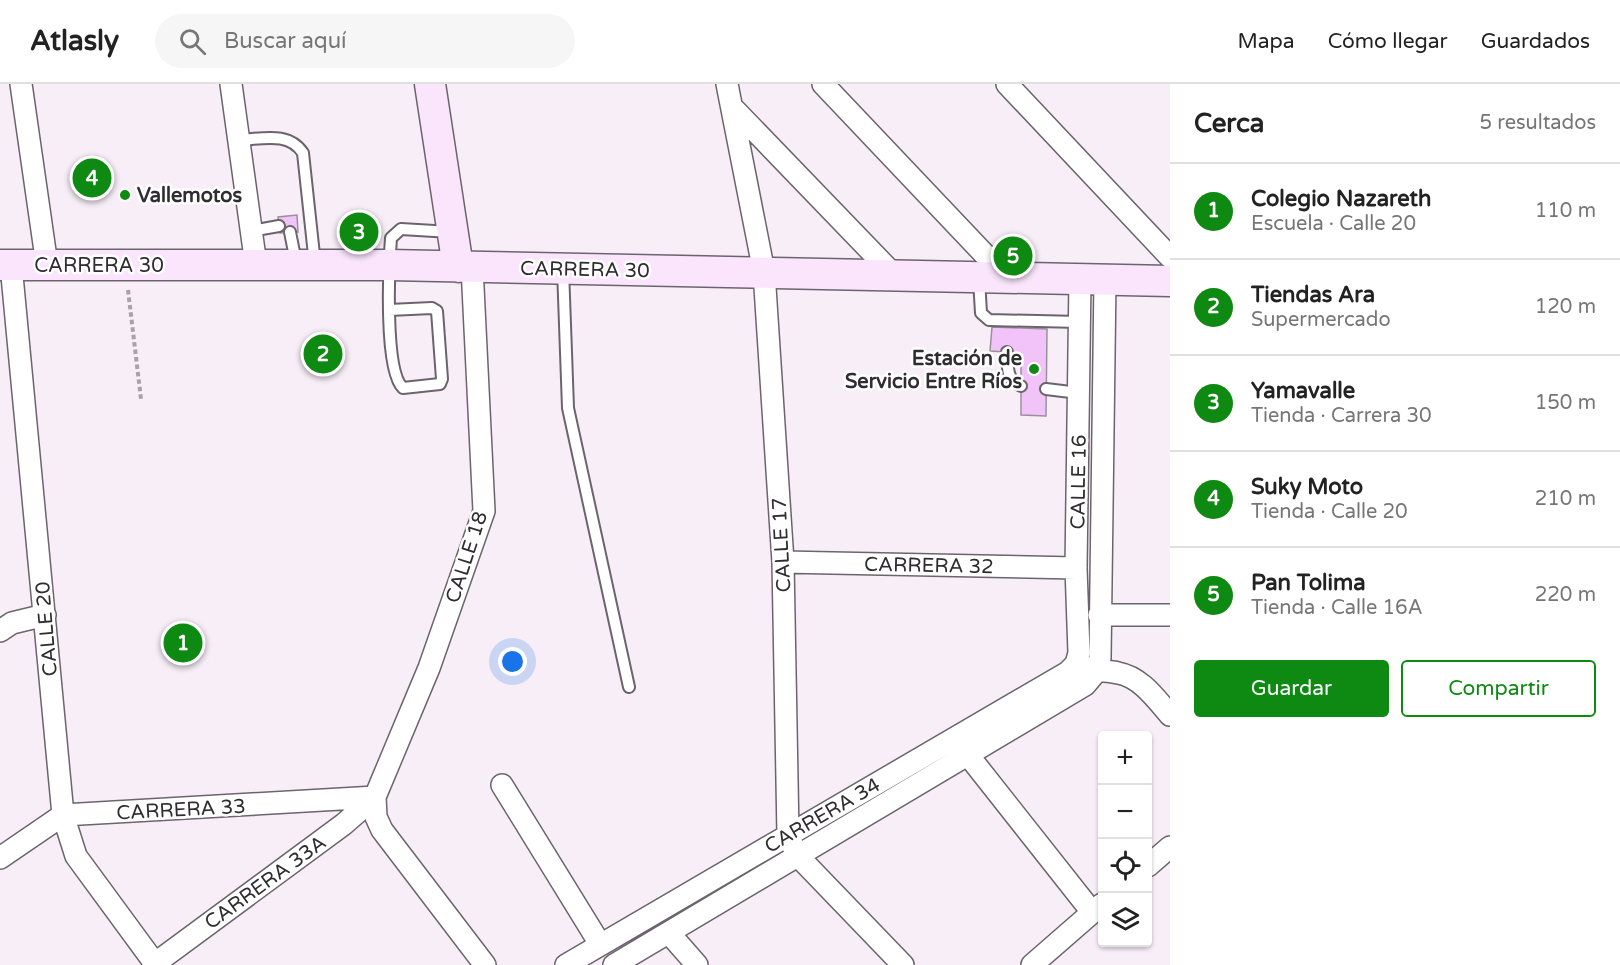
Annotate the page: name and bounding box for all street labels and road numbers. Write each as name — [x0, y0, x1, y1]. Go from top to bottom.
street label: CARRERA 30 — [34, 254, 164, 278]
street label: CARRERA 30 — [520, 257, 650, 283]
street label: CALLE 16 — [1066, 434, 1092, 530]
street label: CALLE 17 — [768, 497, 796, 593]
street label: CALLE 18 — [441, 508, 493, 606]
street label: CARRERA 32 — [864, 553, 994, 579]
street label: CALLE 20 — [31, 581, 63, 677]
street label: CARRERA 34 — [760, 773, 885, 859]
street label: CARRERA 33 — [116, 795, 246, 825]
street label: CARRERA 33A — [200, 831, 331, 935]

